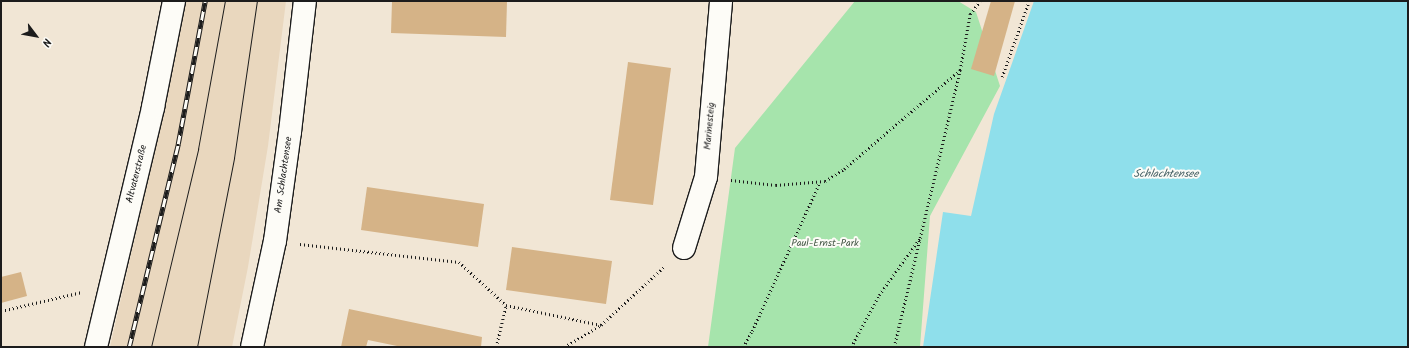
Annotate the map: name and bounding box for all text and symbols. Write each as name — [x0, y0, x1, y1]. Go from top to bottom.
north arrow — [16, 16, 56, 56]
text: N — [37, 35, 56, 50]
street label: Marinesteig — [702, 102, 718, 150]
street label: Am Schlachtensee — [273, 136, 295, 214]
street label: Altvaterstraße — [124, 144, 150, 204]
water label: Schlachtensee — [1134, 167, 1198, 181]
park label: Paul-Ernst-Park — [791, 238, 859, 250]

